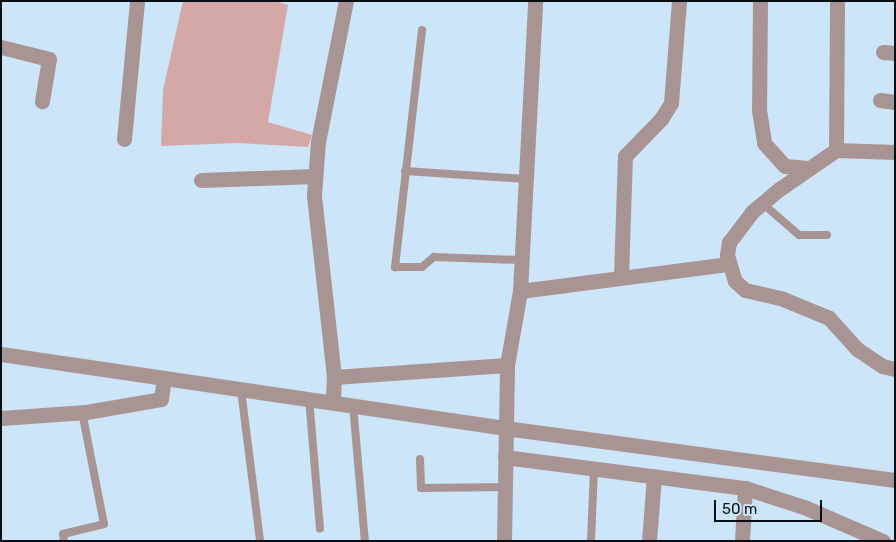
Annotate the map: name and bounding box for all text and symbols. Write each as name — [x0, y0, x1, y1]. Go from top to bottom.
scale bar — [716, 490, 824, 522]
text: 50 m — [722, 500, 757, 518]

